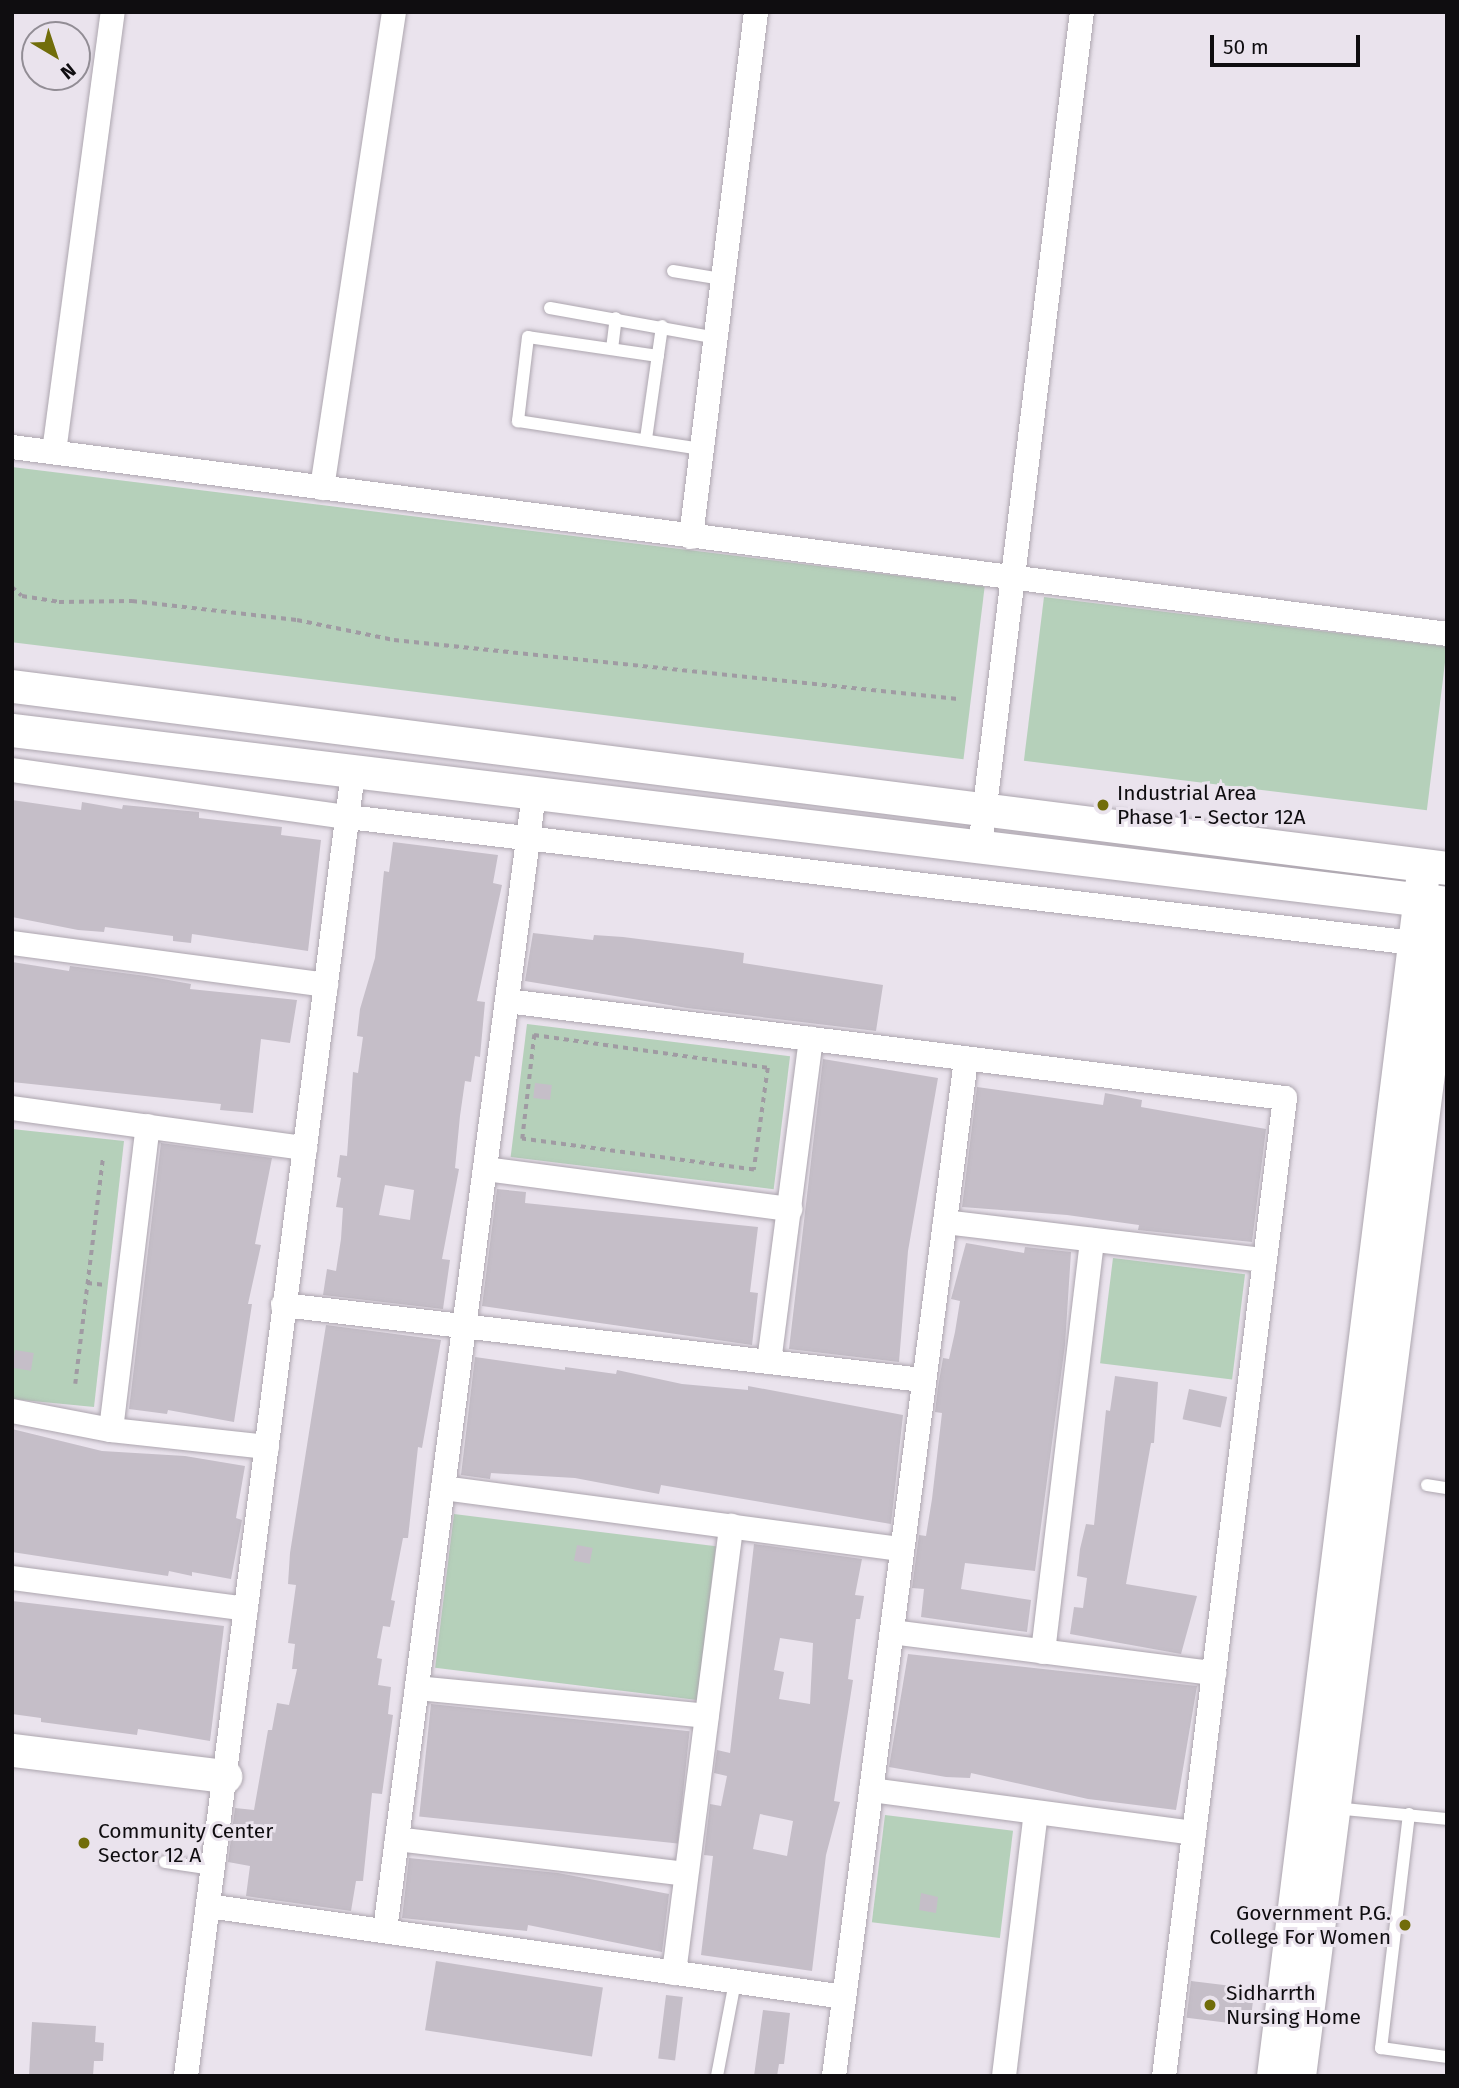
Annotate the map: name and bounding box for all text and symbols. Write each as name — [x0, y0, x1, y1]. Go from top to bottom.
north arrow — [21, 21, 91, 91]
scale bar — [1214, 21, 1364, 65]
text: 50 m — [1223, 34, 1269, 60]
text: N — [56, 58, 80, 84]
place label: Industrial Area Phase 1 - Sector 12A — [1117, 780, 1305, 830]
marker: Industrial Area Phase 1 - Sector 12A — [1095, 797, 1111, 813]
place label: Community Center Sector 12 A — [98, 1818, 273, 1868]
marker: Community Center Sector 12 A — [76, 1835, 92, 1851]
place label: Government P.G. College For Women — [1209, 1900, 1391, 1950]
marker: Government P.G. College For Women — [1397, 1917, 1413, 1933]
place label: Sidharrth Nursing Home — [1226, 1980, 1361, 2030]
marker: Sidharrth Nursing Home — [1200, 1995, 1220, 2015]

